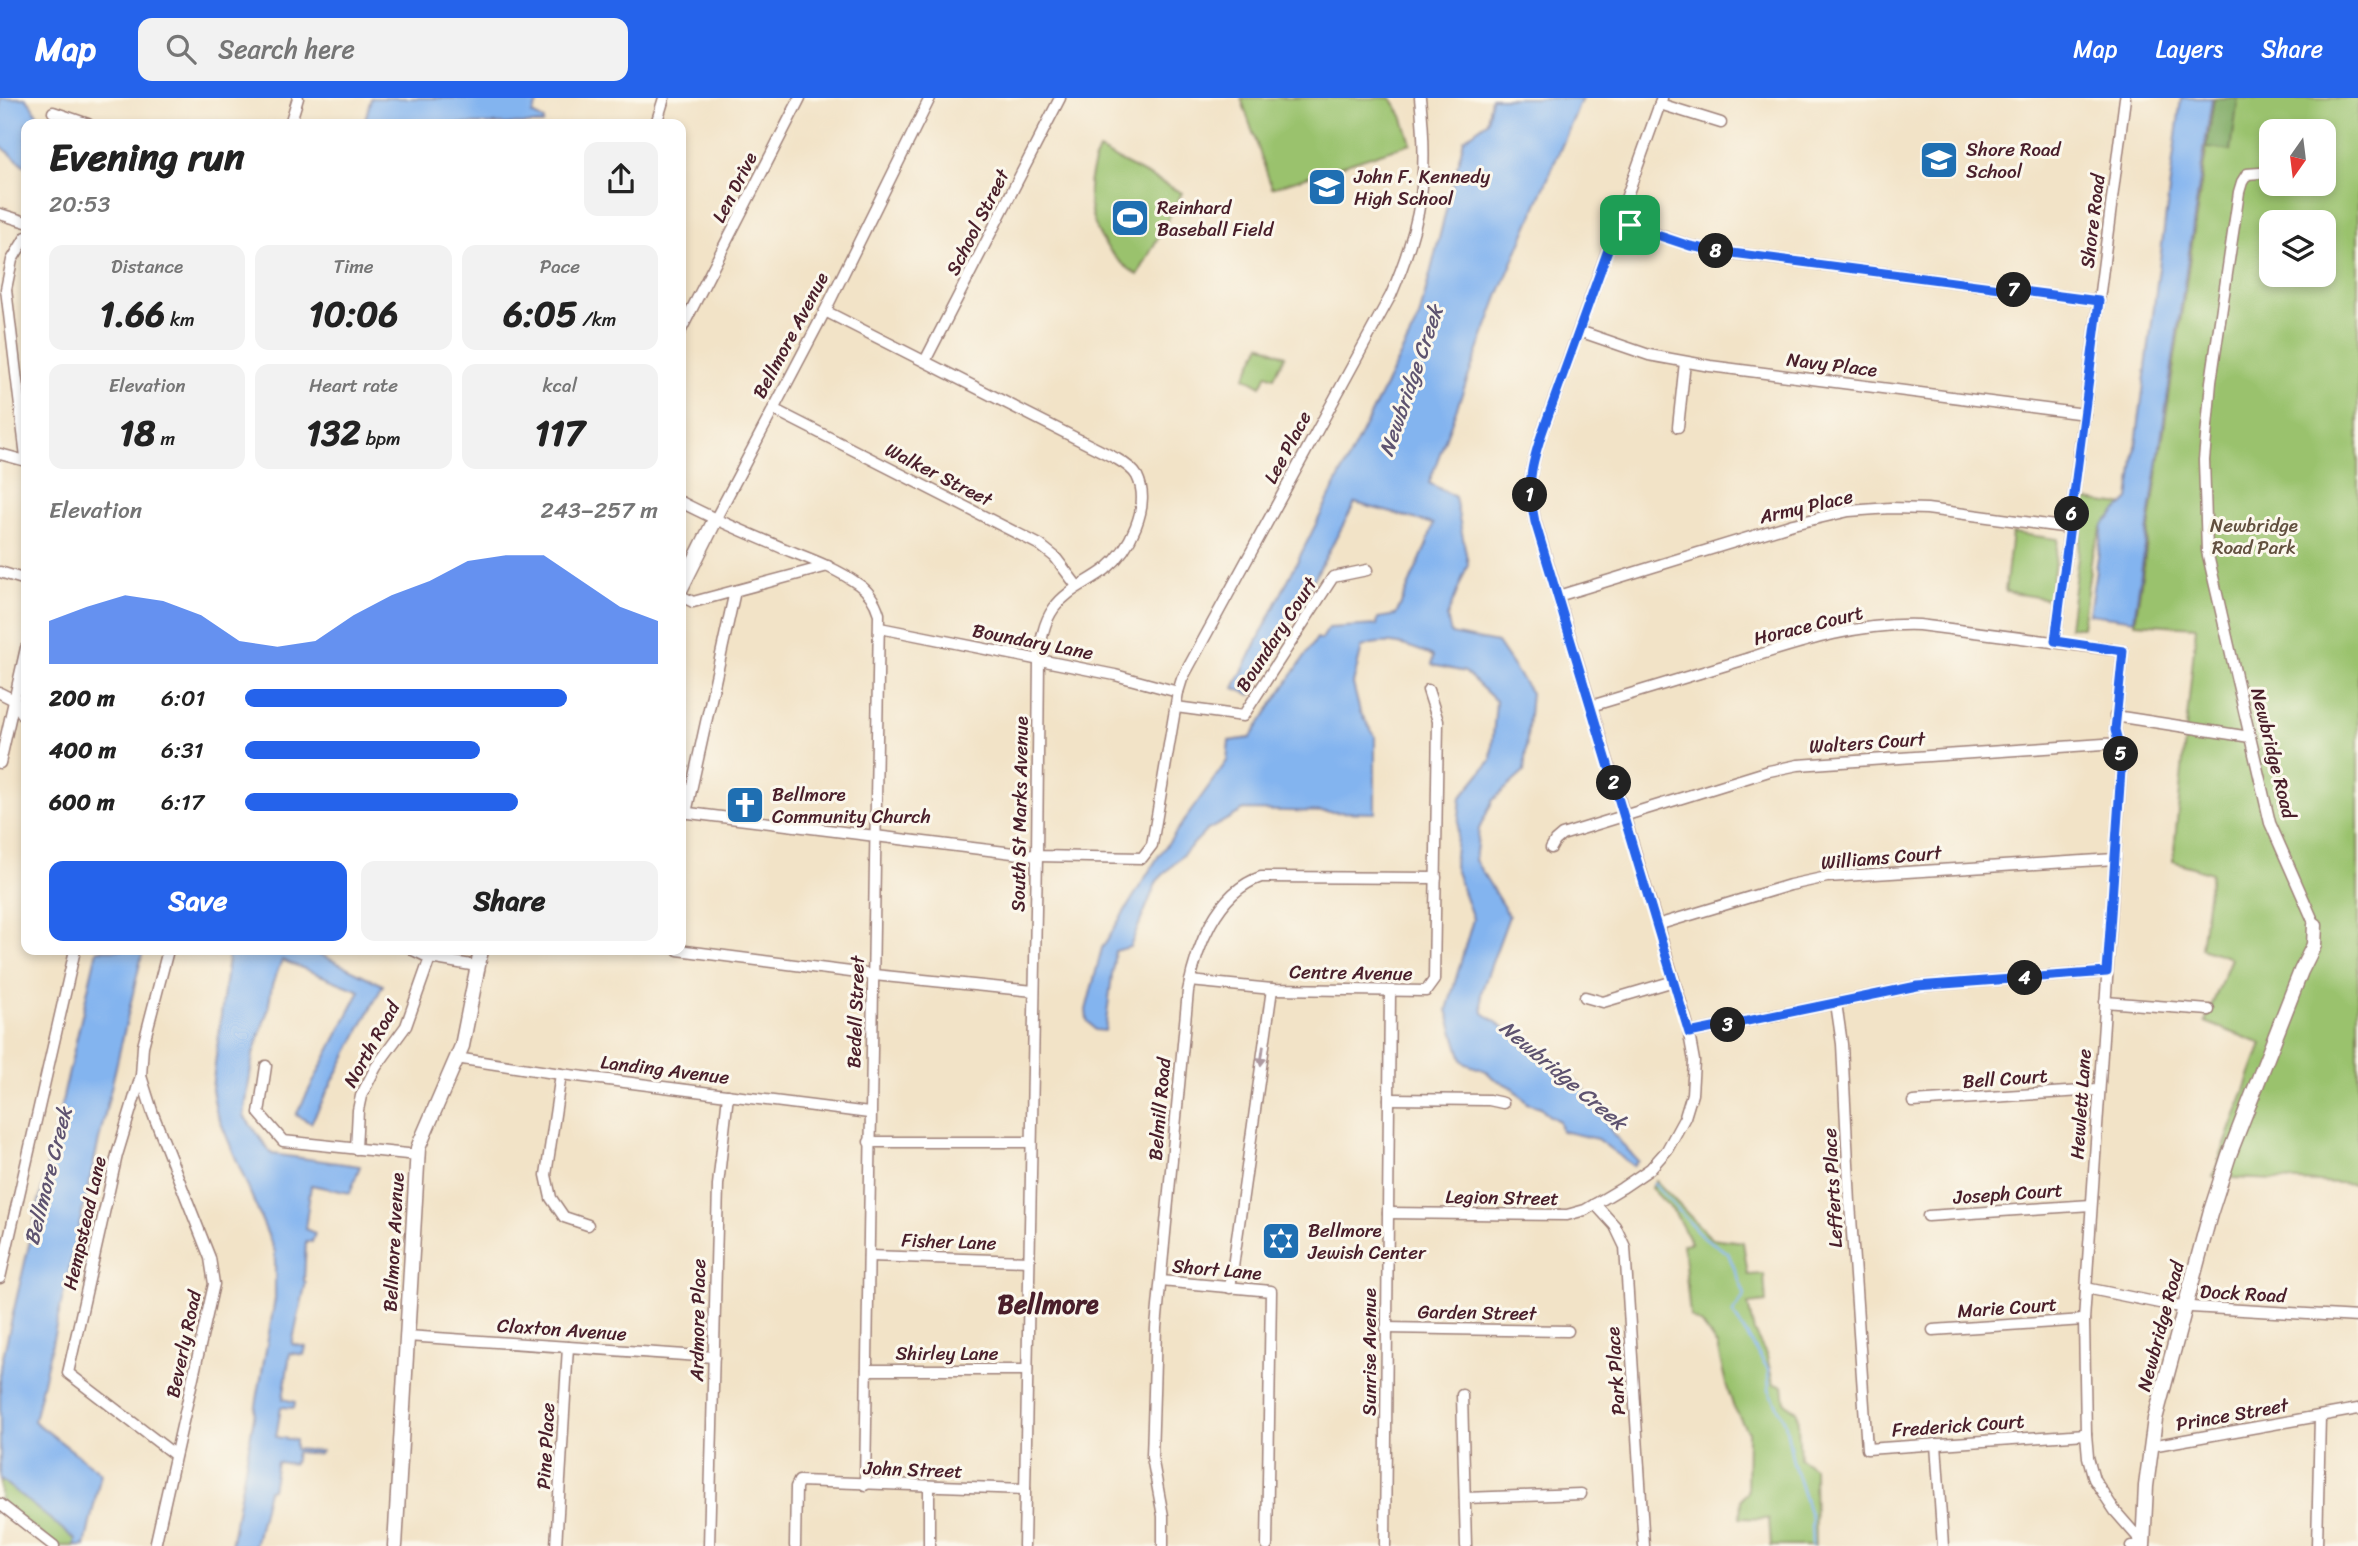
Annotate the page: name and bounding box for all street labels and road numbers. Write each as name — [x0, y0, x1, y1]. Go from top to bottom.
street label: Len Drive — [702, 146, 766, 229]
street label: School Street — [936, 162, 1019, 281]
street label: Shore Road — [2070, 170, 2115, 270]
street label: Bellmore Avenue — [743, 266, 838, 405]
street label: Navy Place — [1785, 343, 1879, 386]
street label: Lee Place — [1254, 405, 1321, 490]
street label: Walker Street — [879, 433, 999, 516]
street label: Army Place — [1755, 480, 1856, 534]
street label: Boundary Court — [1227, 569, 1327, 698]
street label: Horace Court — [1750, 596, 1866, 655]
street label: Boundary Lane — [970, 614, 1096, 669]
street label: Newbridge Road — [2241, 684, 2306, 824]
street label: South St Marks Avenue — [1001, 716, 1038, 912]
street label: Walters Court — [1808, 722, 1927, 763]
street label: Williams Court — [1819, 836, 1944, 879]
street label: Bedell Street — [837, 954, 874, 1069]
street label: Centre Avenue — [1289, 955, 1413, 990]
street label: North Road — [334, 993, 410, 1094]
street label: Landing Avenue — [599, 1045, 731, 1094]
street label: Hewlett Lane — [2060, 1048, 2101, 1160]
street label: Belmill Road — [1139, 1055, 1181, 1162]
street label: Bell Court — [1961, 1059, 2049, 1098]
street label: Lefferts Place — [1813, 1127, 1852, 1249]
street label: Hempstead Lane — [53, 1153, 116, 1293]
street label: Bellmore Avenue — [373, 1172, 414, 1313]
street label: Joseph Court — [1951, 1173, 2064, 1214]
street label: Legion Street — [1445, 1180, 1559, 1215]
street label: Fisher Lane — [901, 1223, 997, 1260]
street label: Short Lane — [1171, 1249, 1263, 1290]
street label: Newbridge Road — [2127, 1255, 2194, 1395]
street label: Ardmore Place — [680, 1258, 715, 1383]
street label: Dock Road — [2199, 1275, 2289, 1312]
street label: Beverly Road — [156, 1286, 211, 1401]
street label: Sunrise Avenue — [1353, 1288, 1386, 1416]
street label: Marie Court — [1956, 1288, 2058, 1327]
street label: Garden Street — [1417, 1295, 1538, 1330]
street label: Claxton Avenue — [496, 1309, 628, 1350]
street label: Park Place — [1596, 1326, 1635, 1416]
street label: Shirley Lane — [895, 1337, 999, 1370]
street label: Prince Street — [2173, 1388, 2292, 1441]
street label: Pine Place — [527, 1401, 564, 1490]
street label: Frederick Court — [1891, 1404, 2026, 1447]
street label: John Street — [862, 1451, 963, 1488]

